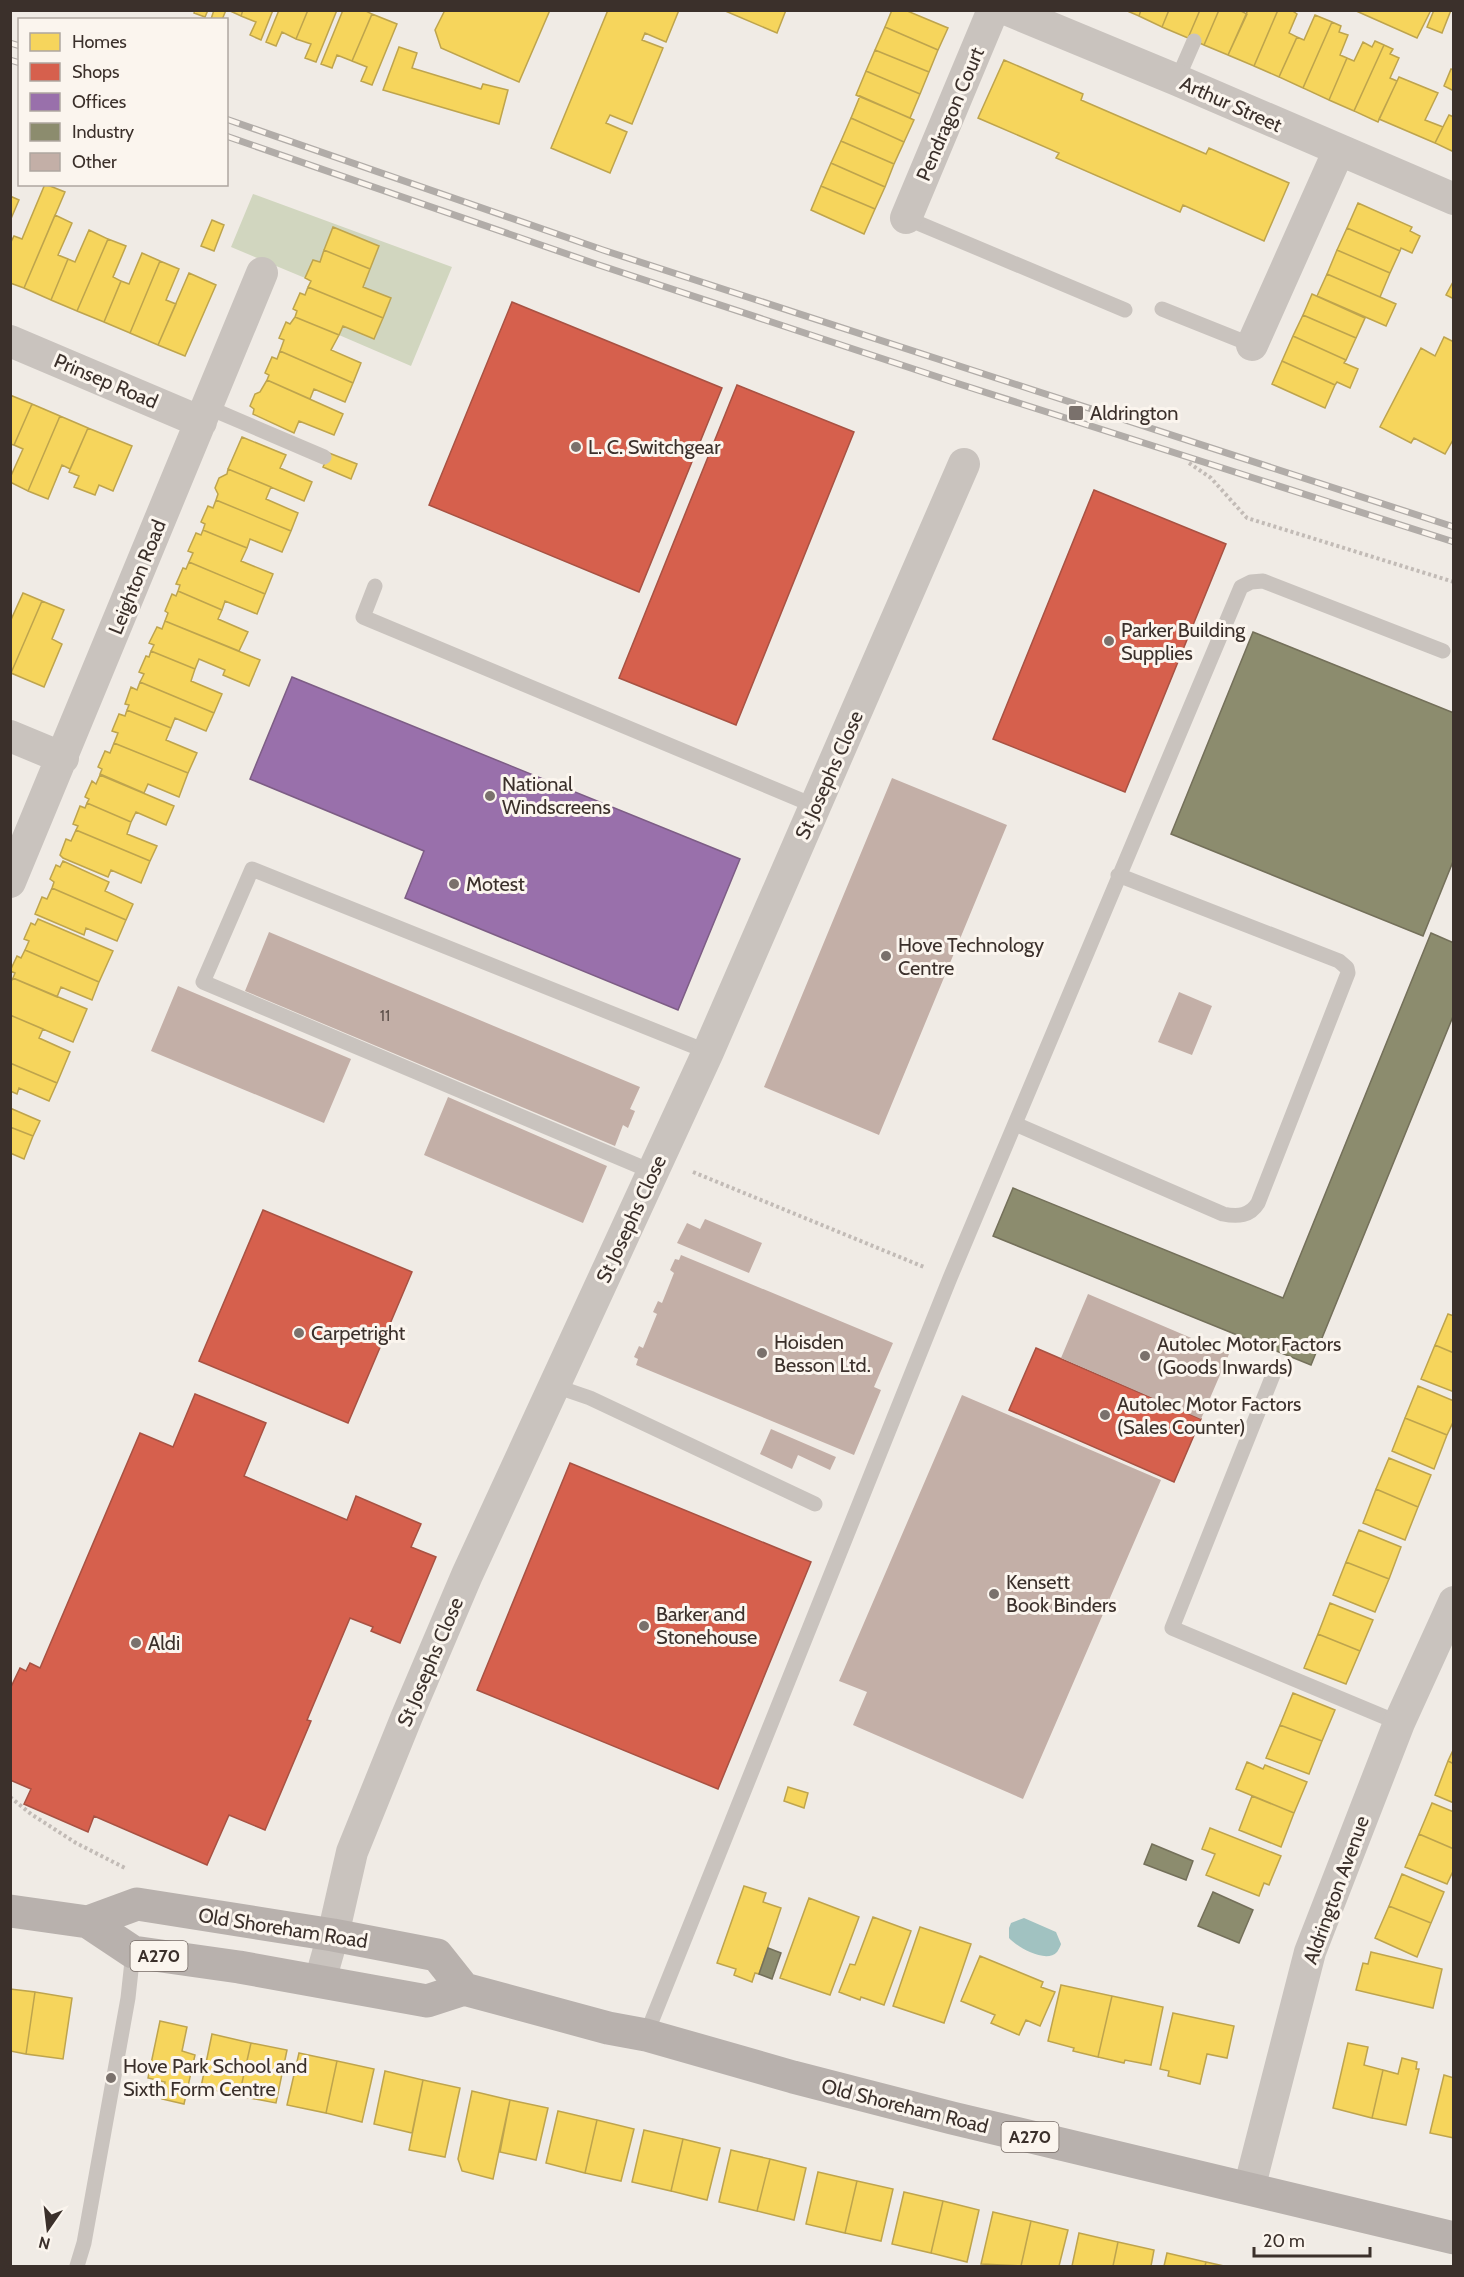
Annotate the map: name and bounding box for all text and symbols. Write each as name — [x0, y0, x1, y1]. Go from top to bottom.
legend — [18, 18, 228, 186]
text: Homes — [72, 31, 127, 53]
street label: Pendragon Court — [911, 43, 989, 184]
text: Shops — [72, 61, 120, 83]
street label: Arthur Street — [1176, 71, 1286, 137]
text: Offices — [72, 91, 126, 113]
text: Industry — [72, 121, 134, 143]
text: Other — [72, 151, 117, 173]
street label: Prinsep Road — [50, 348, 162, 414]
place label: Aldrington — [1090, 401, 1178, 425]
marker: Aldrington — [1067, 404, 1085, 422]
place label: L. C. Switchgear — [588, 435, 721, 459]
marker: L. C. Switchgear — [569, 440, 583, 454]
street label: Leighton Road — [103, 516, 171, 638]
place label: Parker Building Supplies — [1121, 618, 1246, 665]
marker: Parker Building Supplies — [1102, 634, 1116, 648]
street label: St Josephs Close — [790, 707, 868, 843]
place label: National Windscreens — [502, 772, 611, 819]
marker: National Windscreens — [483, 789, 497, 803]
place label: Motest — [466, 872, 525, 896]
marker: Motest — [447, 877, 461, 891]
place label: Hove Technology Centre — [898, 933, 1044, 980]
marker: Hove Technology Centre — [879, 949, 893, 963]
house number: 11 — [380, 1006, 390, 1025]
street label: St Josephs Close — [591, 1151, 671, 1287]
place label: Carpetright — [311, 1321, 406, 1345]
marker: Carpetright — [292, 1326, 306, 1340]
place label: Hoisden Besson Ltd. — [774, 1330, 871, 1377]
place label: Autolec Motor Factors (Goods Inwards) — [1157, 1332, 1341, 1379]
marker: Hoisden Besson Ltd. — [755, 1346, 769, 1360]
marker: Autolec Motor Factors (Goods Inwards) — [1138, 1349, 1152, 1363]
place label: Autolec Motor Factors (Sales Counter) — [1117, 1392, 1301, 1439]
marker: Autolec Motor Factors (Sales Counter) — [1098, 1408, 1112, 1422]
place label: Kensett Book Binders — [1006, 1570, 1117, 1617]
marker: Kensett Book Binders — [987, 1587, 1001, 1601]
street label: St Josephs Close — [392, 1594, 468, 1730]
place label: Barker and Stonehouse — [656, 1602, 757, 1649]
marker: Barker and Stonehouse — [637, 1619, 651, 1633]
place label: Aldi — [148, 1631, 180, 1655]
marker: Aldi — [129, 1636, 143, 1650]
street label: Aldrington Avenue — [1298, 1812, 1374, 1968]
street label: Old Shoreham Road — [197, 1903, 369, 1953]
road number: A270 — [130, 1941, 188, 1971]
place label: Hove Park School and Sixth Form Centre — [123, 2054, 307, 2101]
marker: Hove Park School and Sixth Form Centre — [104, 2071, 118, 2085]
street label: Old Shoreham Road — [819, 2074, 991, 2138]
road number: A270 — [1002, 2122, 1058, 2152]
north arrow — [18, 2199, 78, 2259]
scale bar — [1254, 2220, 1370, 2258]
text: 20 m — [1263, 2230, 1305, 2252]
text: N — [37, 2232, 52, 2254]

